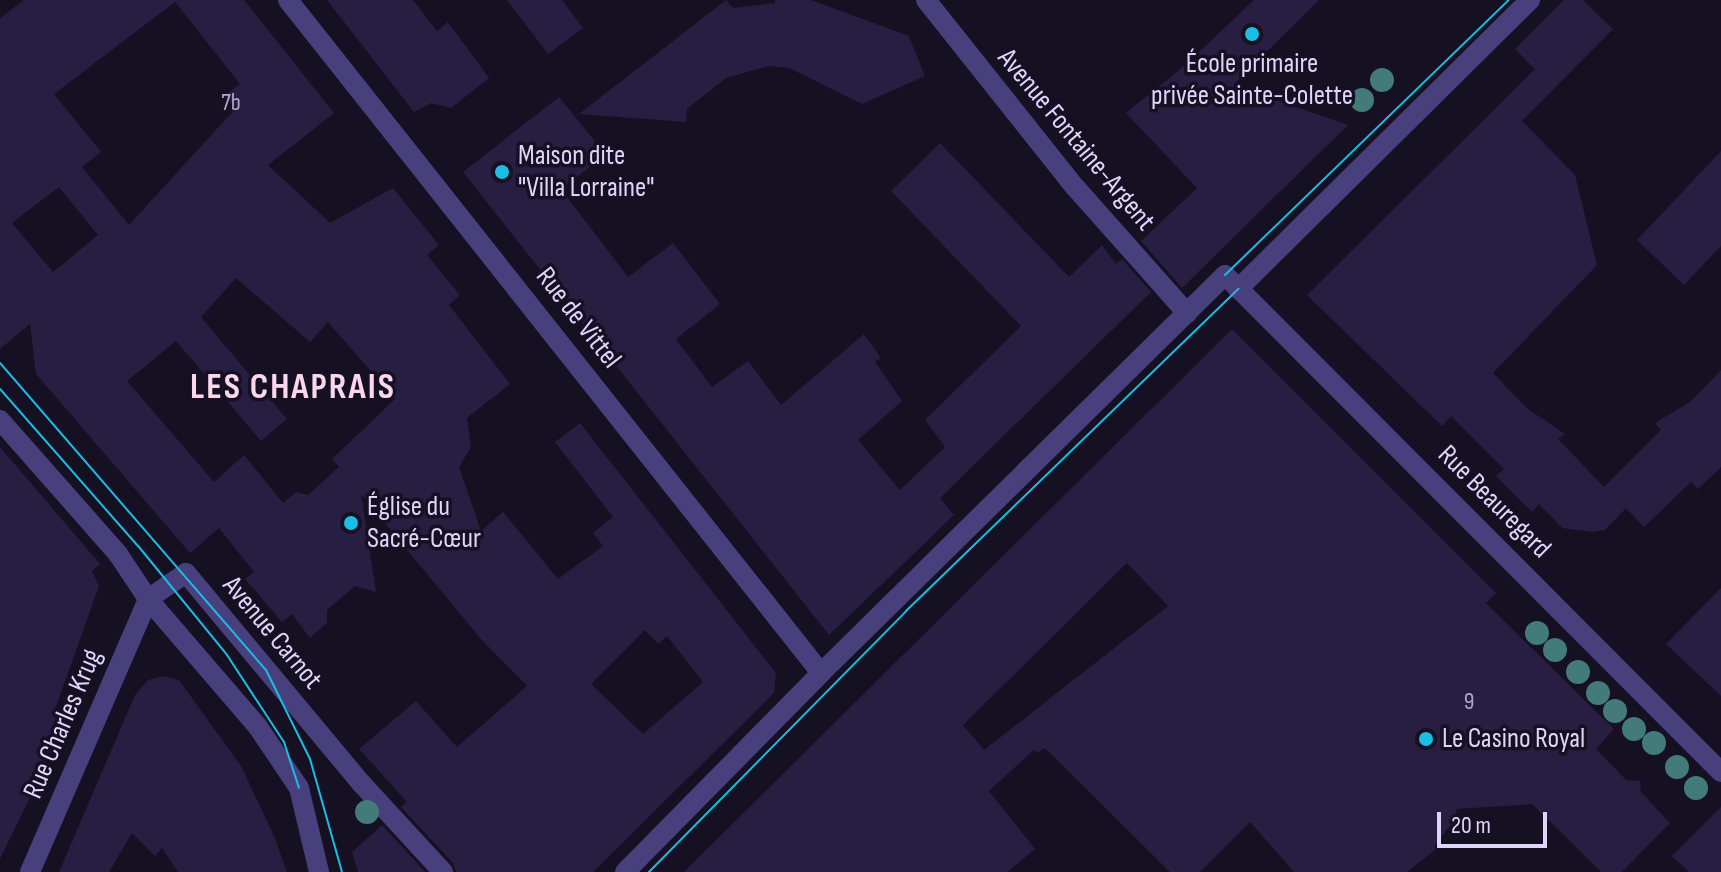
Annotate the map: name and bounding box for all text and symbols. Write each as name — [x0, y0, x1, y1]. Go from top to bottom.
marker: École primaire privée Sainte-Colette — [1243, 25, 1261, 43]
street label: Avenue Fontaine-Argent — [990, 42, 1162, 238]
place label: École primaire privée Sainte-Colette — [1151, 47, 1353, 113]
house number: 7b — [221, 89, 241, 117]
place label: Maison dite "Villa Lorraine" — [518, 139, 654, 205]
marker: Maison dite "Villa Lorraine" — [493, 163, 511, 181]
street label: Rue de Vittel — [528, 261, 628, 375]
district label: LES CHAPRAIS — [190, 366, 396, 410]
street label: Rue Beauregard — [1430, 438, 1558, 566]
place label: Église du Sacré-Cœur — [367, 490, 481, 556]
marker: Église du Sacré-Cœur — [342, 514, 360, 532]
street label: Avenue Carnot — [215, 570, 329, 696]
street label: Rue Charles Krug — [16, 644, 110, 804]
house number: 9 — [1464, 688, 1474, 716]
place label: Le Casino Royal — [1442, 722, 1585, 756]
marker: Le Casino Royal — [1417, 730, 1435, 748]
scale bar — [1441, 796, 1551, 846]
text: 20 m — [1451, 811, 1491, 840]

